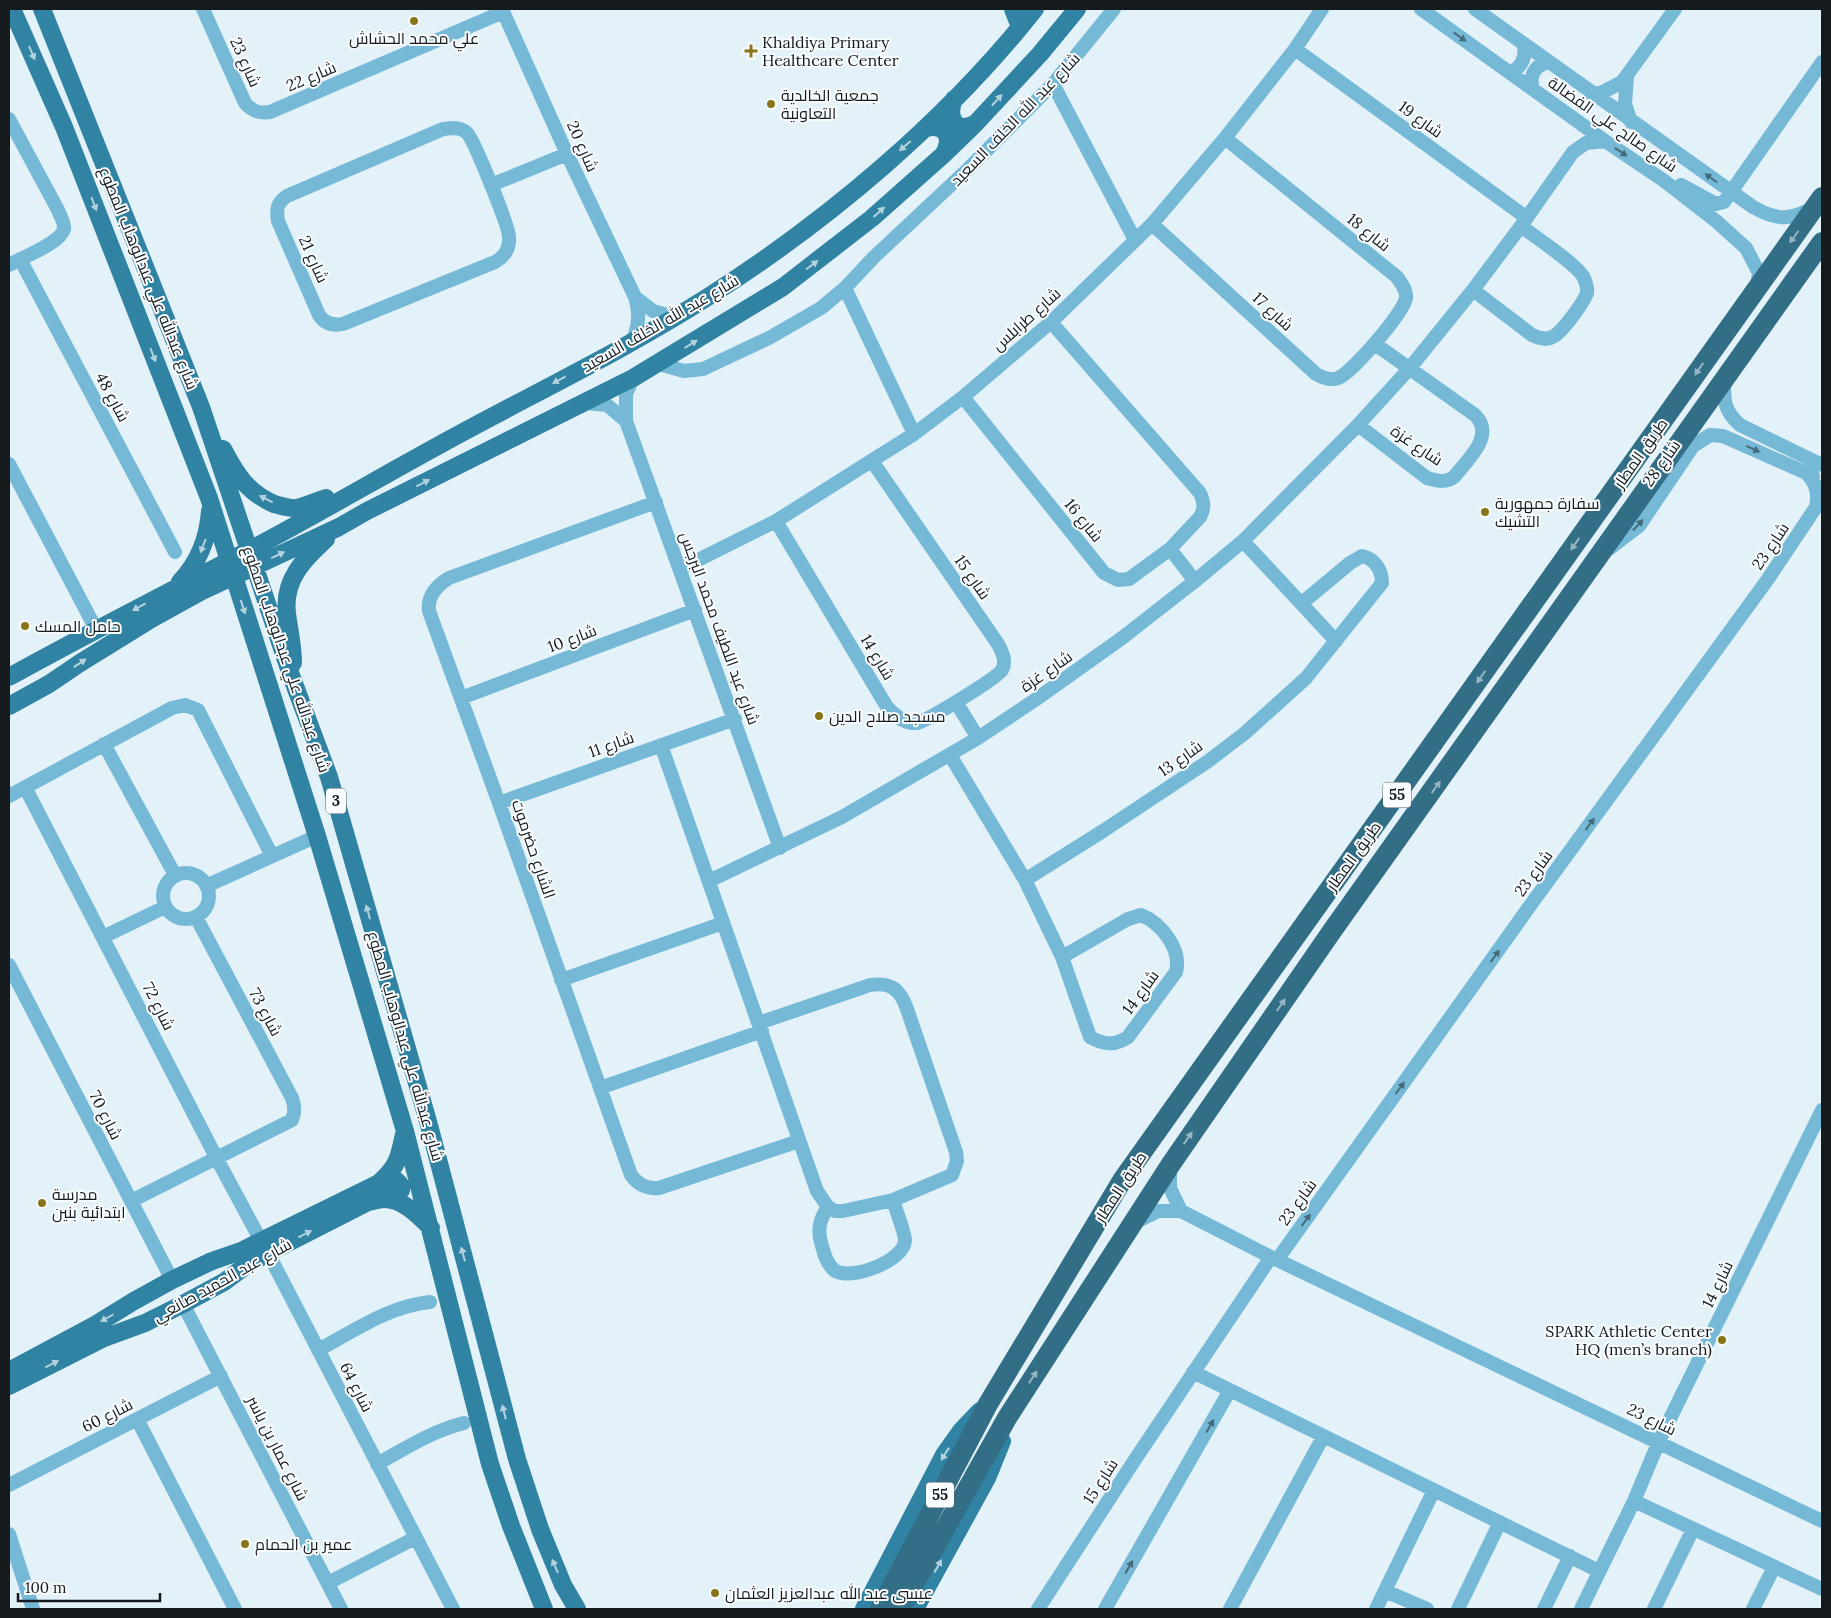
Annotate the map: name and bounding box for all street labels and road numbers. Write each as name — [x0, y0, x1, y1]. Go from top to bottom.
street label: شارع 23 — [224, 34, 266, 91]
street label: شارع عبد الله الخلف السعيد — [946, 48, 1085, 191]
street label: شارع 22 — [283, 57, 340, 97]
street label: شارع صالح علي الفضالة — [1542, 72, 1681, 179]
street label: شارع 19 — [1394, 96, 1447, 143]
street label: شارع 20 — [561, 117, 603, 175]
street label: شارع عبدالله علي عبدالوهاب المطوع — [91, 164, 203, 394]
street label: شارع 18 — [1342, 208, 1395, 257]
street label: شارع 21 — [293, 232, 333, 287]
street label: شارع عبد الله الخلف السعيد — [578, 270, 743, 378]
street label: شارع طرابلس — [988, 283, 1066, 356]
street label: شارع 17 — [1247, 287, 1298, 336]
street label: شارع 48 — [90, 369, 134, 426]
street label: طريق المطار — [1608, 414, 1672, 493]
street label: شارع غزة — [1386, 420, 1447, 471]
street label: شارع 28 — [1638, 436, 1686, 492]
street label: شارع 16 — [1059, 494, 1108, 547]
street label: شارع 23 — [1747, 519, 1795, 574]
street label: شارع عبد اللطيف محمد البرجس — [674, 529, 764, 728]
street label: شارع عبدالله علي عبدالوهاب المطوع — [235, 543, 335, 776]
street label: شارع 15 — [949, 551, 995, 604]
street label: شارع 10 — [545, 620, 600, 658]
street label: شارع 14 — [855, 631, 899, 684]
street label: شارع غزة — [1016, 646, 1077, 698]
street label: شارع 11 — [586, 727, 637, 763]
street label: شارع 13 — [1154, 735, 1207, 782]
road number: 55 — [1383, 782, 1411, 808]
road number: 3 — [326, 788, 346, 814]
street label: الشارع حضرموت — [506, 797, 560, 902]
street label: طريق المطار — [1320, 817, 1386, 896]
street label: شارع 23 — [1509, 846, 1558, 901]
street label: شارع عبدالله علي عبدالوهاب المطوع — [360, 929, 448, 1164]
street label: شارع 14 — [1117, 966, 1164, 1019]
street label: شارع 72 — [137, 979, 180, 1034]
street label: شارع 73 — [243, 985, 287, 1040]
street label: شارع 70 — [83, 1087, 127, 1144]
street label: طريق المطار — [1089, 1148, 1151, 1228]
street label: شارع 23 — [1273, 1175, 1322, 1230]
street label: شارع عبد الحميد صانعي — [149, 1234, 297, 1330]
street label: شارع 14 — [1697, 1257, 1739, 1312]
street label: شارع 64 — [334, 1359, 378, 1416]
street label: شارع عمار بن ياسر — [241, 1391, 313, 1505]
street label: شارع 60 — [78, 1394, 137, 1438]
street label: شارع 23 — [1623, 1399, 1680, 1441]
street label: شارع 15 — [1078, 1455, 1124, 1508]
road number: 55 — [926, 1482, 954, 1508]

